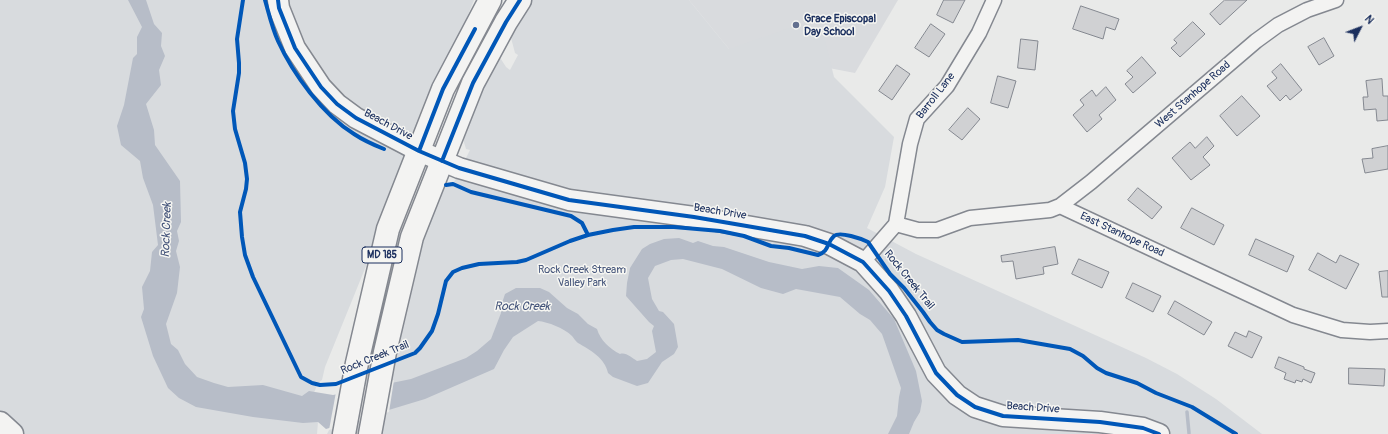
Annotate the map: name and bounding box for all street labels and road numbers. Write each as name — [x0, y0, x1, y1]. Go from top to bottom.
street label: West Stanhope Road — [1153, 59, 1233, 131]
street label: Barroll Lane — [914, 70, 958, 122]
street label: Beach Drive — [361, 107, 415, 143]
street label: Beach Drive — [693, 201, 747, 223]
street label: East Stanhope Road — [1078, 210, 1166, 260]
road number: MD 185 — [362, 247, 402, 263]
street label: Rock Creek Trail — [881, 248, 937, 312]
street label: Rock Creek Trail — [339, 338, 411, 378]
street label: Beach Drive — [1006, 400, 1060, 416]

